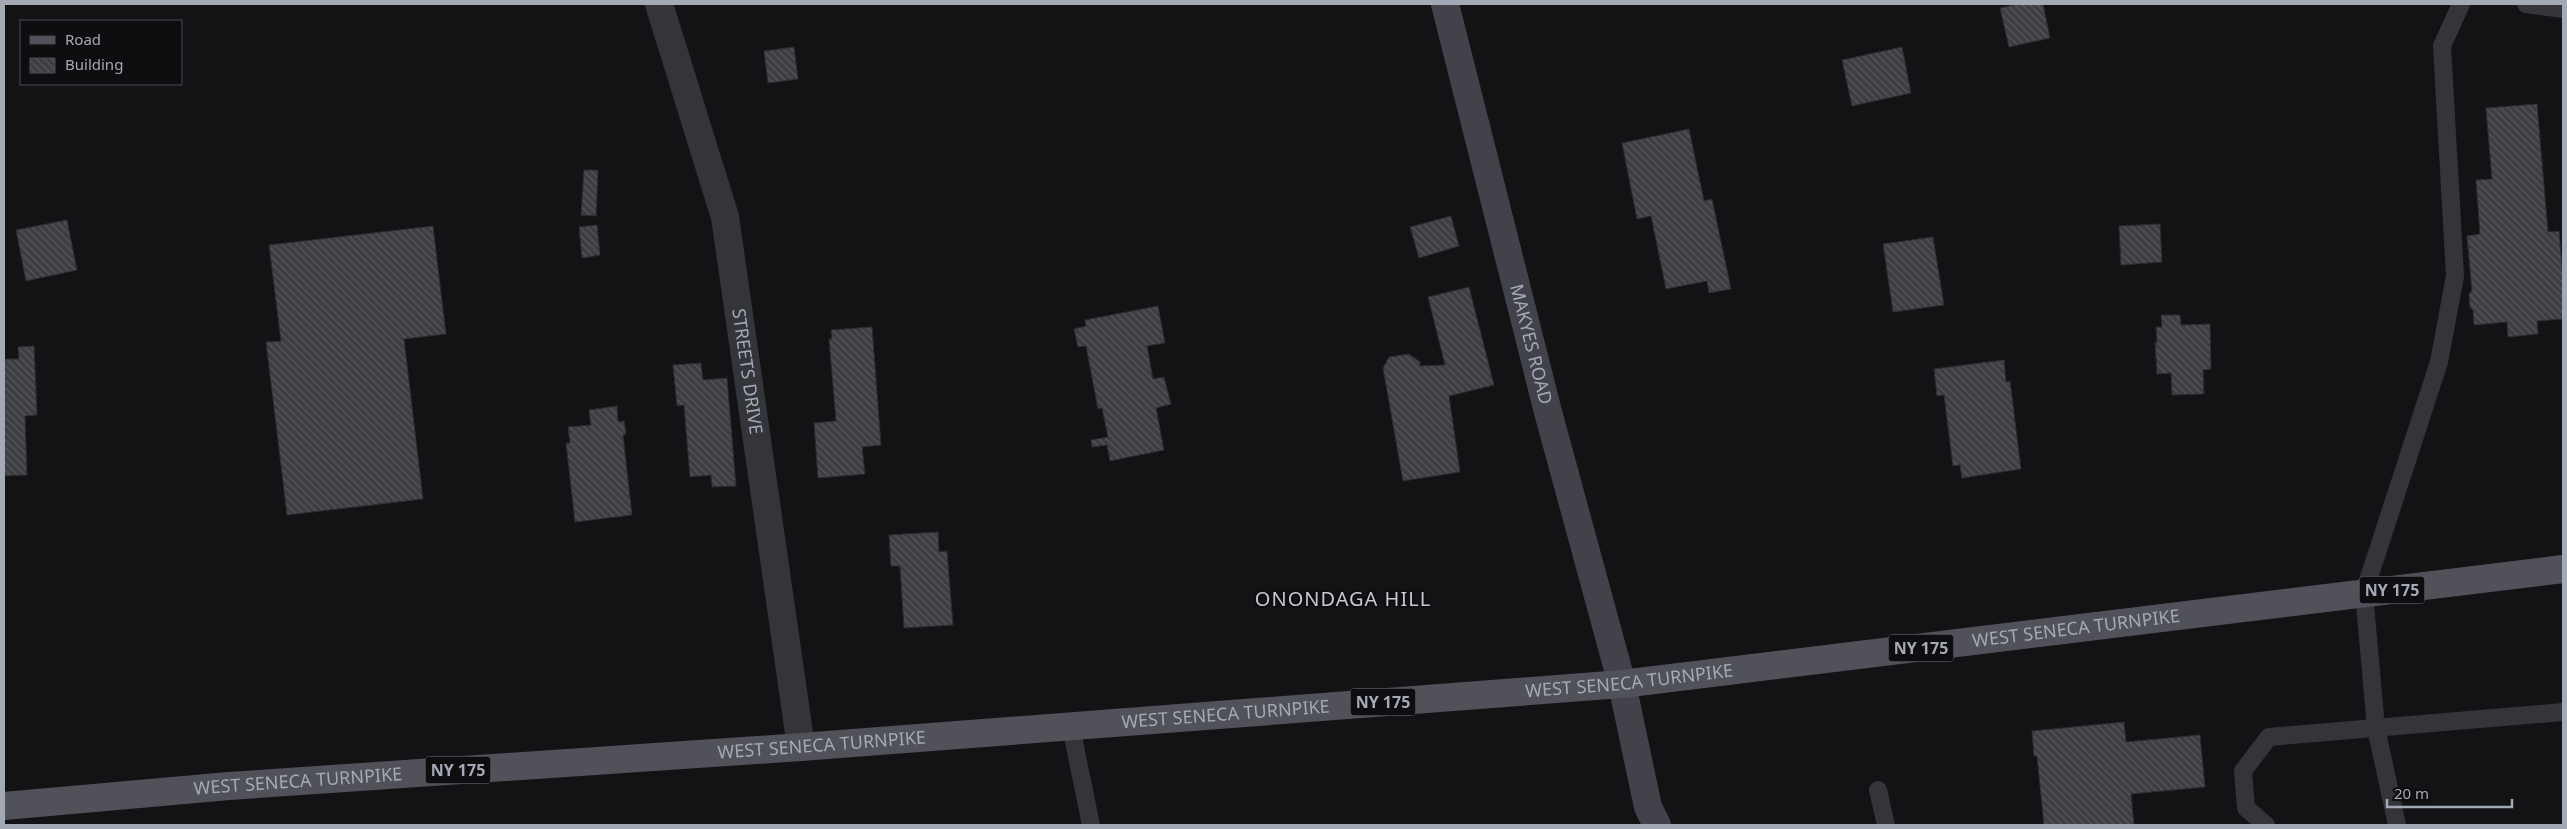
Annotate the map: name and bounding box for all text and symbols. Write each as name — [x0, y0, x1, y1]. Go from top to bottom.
legend — [20, 20, 182, 85]
text: Road — [65, 29, 101, 49]
text: Building — [65, 54, 123, 74]
street label: MAKYES ROAD — [1505, 281, 1559, 407]
street label: STREETS DRIVE — [727, 307, 769, 436]
road number: NY 175 — [2360, 576, 2424, 604]
district label: ONONDAGA HILL — [1255, 585, 1431, 612]
street label: WEST SENECA TURNPIKE — [1971, 603, 2181, 652]
road number: NY 175 — [1888, 634, 1954, 661]
street label: WEST SENECA TURNPIKE — [1524, 658, 1734, 702]
road number: NY 175 — [1350, 689, 1416, 716]
street label: WEST SENECA TURNPIKE — [1120, 693, 1330, 733]
street label: WEST SENECA TURNPIKE — [717, 724, 927, 764]
road number: NY 175 — [426, 756, 490, 784]
street label: WEST SENECA TURNPIKE — [193, 761, 403, 800]
scale bar — [2387, 776, 2512, 808]
text: 20 m — [2394, 783, 2429, 803]

